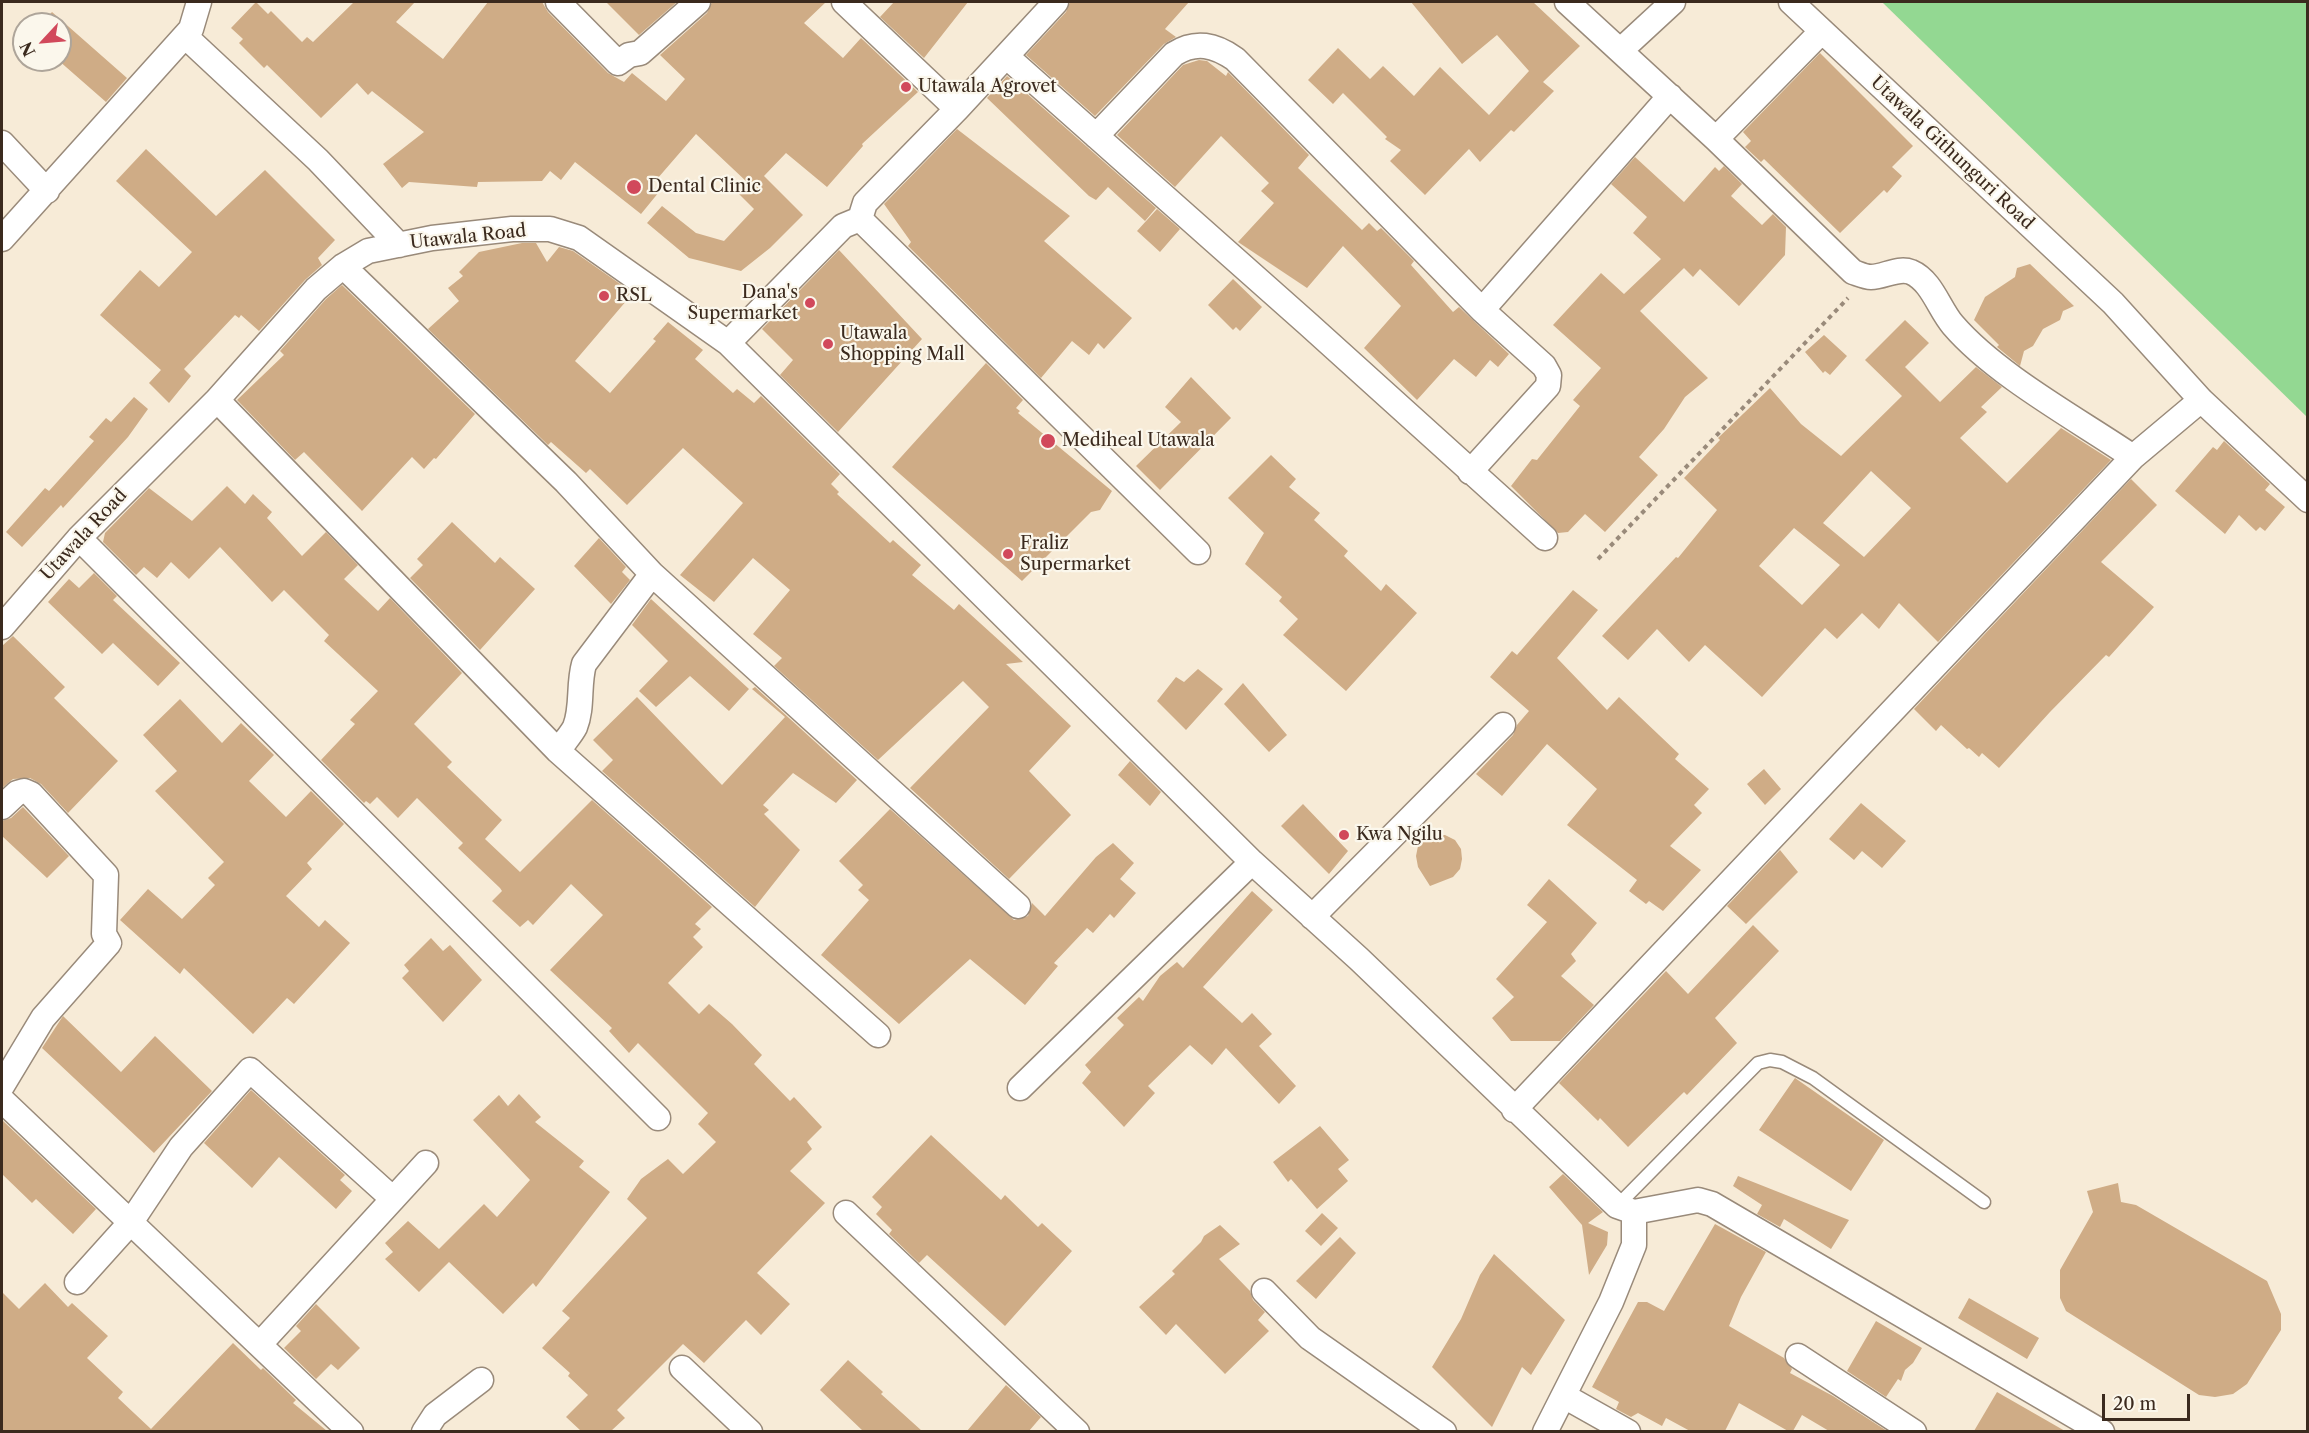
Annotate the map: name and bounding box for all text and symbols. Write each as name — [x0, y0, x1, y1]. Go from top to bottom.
north arrow — [12, 12, 72, 72]
text: N — [16, 38, 40, 60]
street label: Utawala Githunguri Road — [1866, 72, 2038, 234]
place label: Utawala Agrovet — [918, 76, 1057, 98]
marker: Utawala Agrovet — [899, 80, 913, 94]
place label: Dental Clinic — [648, 176, 761, 198]
marker: Dental Clinic — [625, 178, 643, 196]
street label: Utawala Road — [409, 220, 527, 254]
place label: Dana's Supermarket — [687, 282, 798, 324]
place label: RSL — [616, 285, 652, 307]
marker: RSL — [597, 289, 611, 303]
marker: Dana's Supermarket — [803, 296, 817, 310]
place label: Utawala Shopping Mall — [840, 323, 965, 366]
marker: Utawala Shopping Mall — [821, 337, 835, 351]
place label: Mediheal Utawala — [1062, 430, 1215, 452]
marker: Mediheal Utawala — [1039, 432, 1057, 450]
street label: Utawala Road — [36, 485, 132, 585]
place label: Fraliz Supermarket — [1020, 533, 1131, 576]
marker: Fraliz Supermarket — [1001, 547, 1015, 561]
place label: Kwa Ngilu — [1356, 824, 1443, 846]
marker: Kwa Ngilu — [1337, 828, 1351, 842]
scale bar — [2105, 1382, 2194, 1420]
text: 20 m — [2113, 1393, 2156, 1415]

